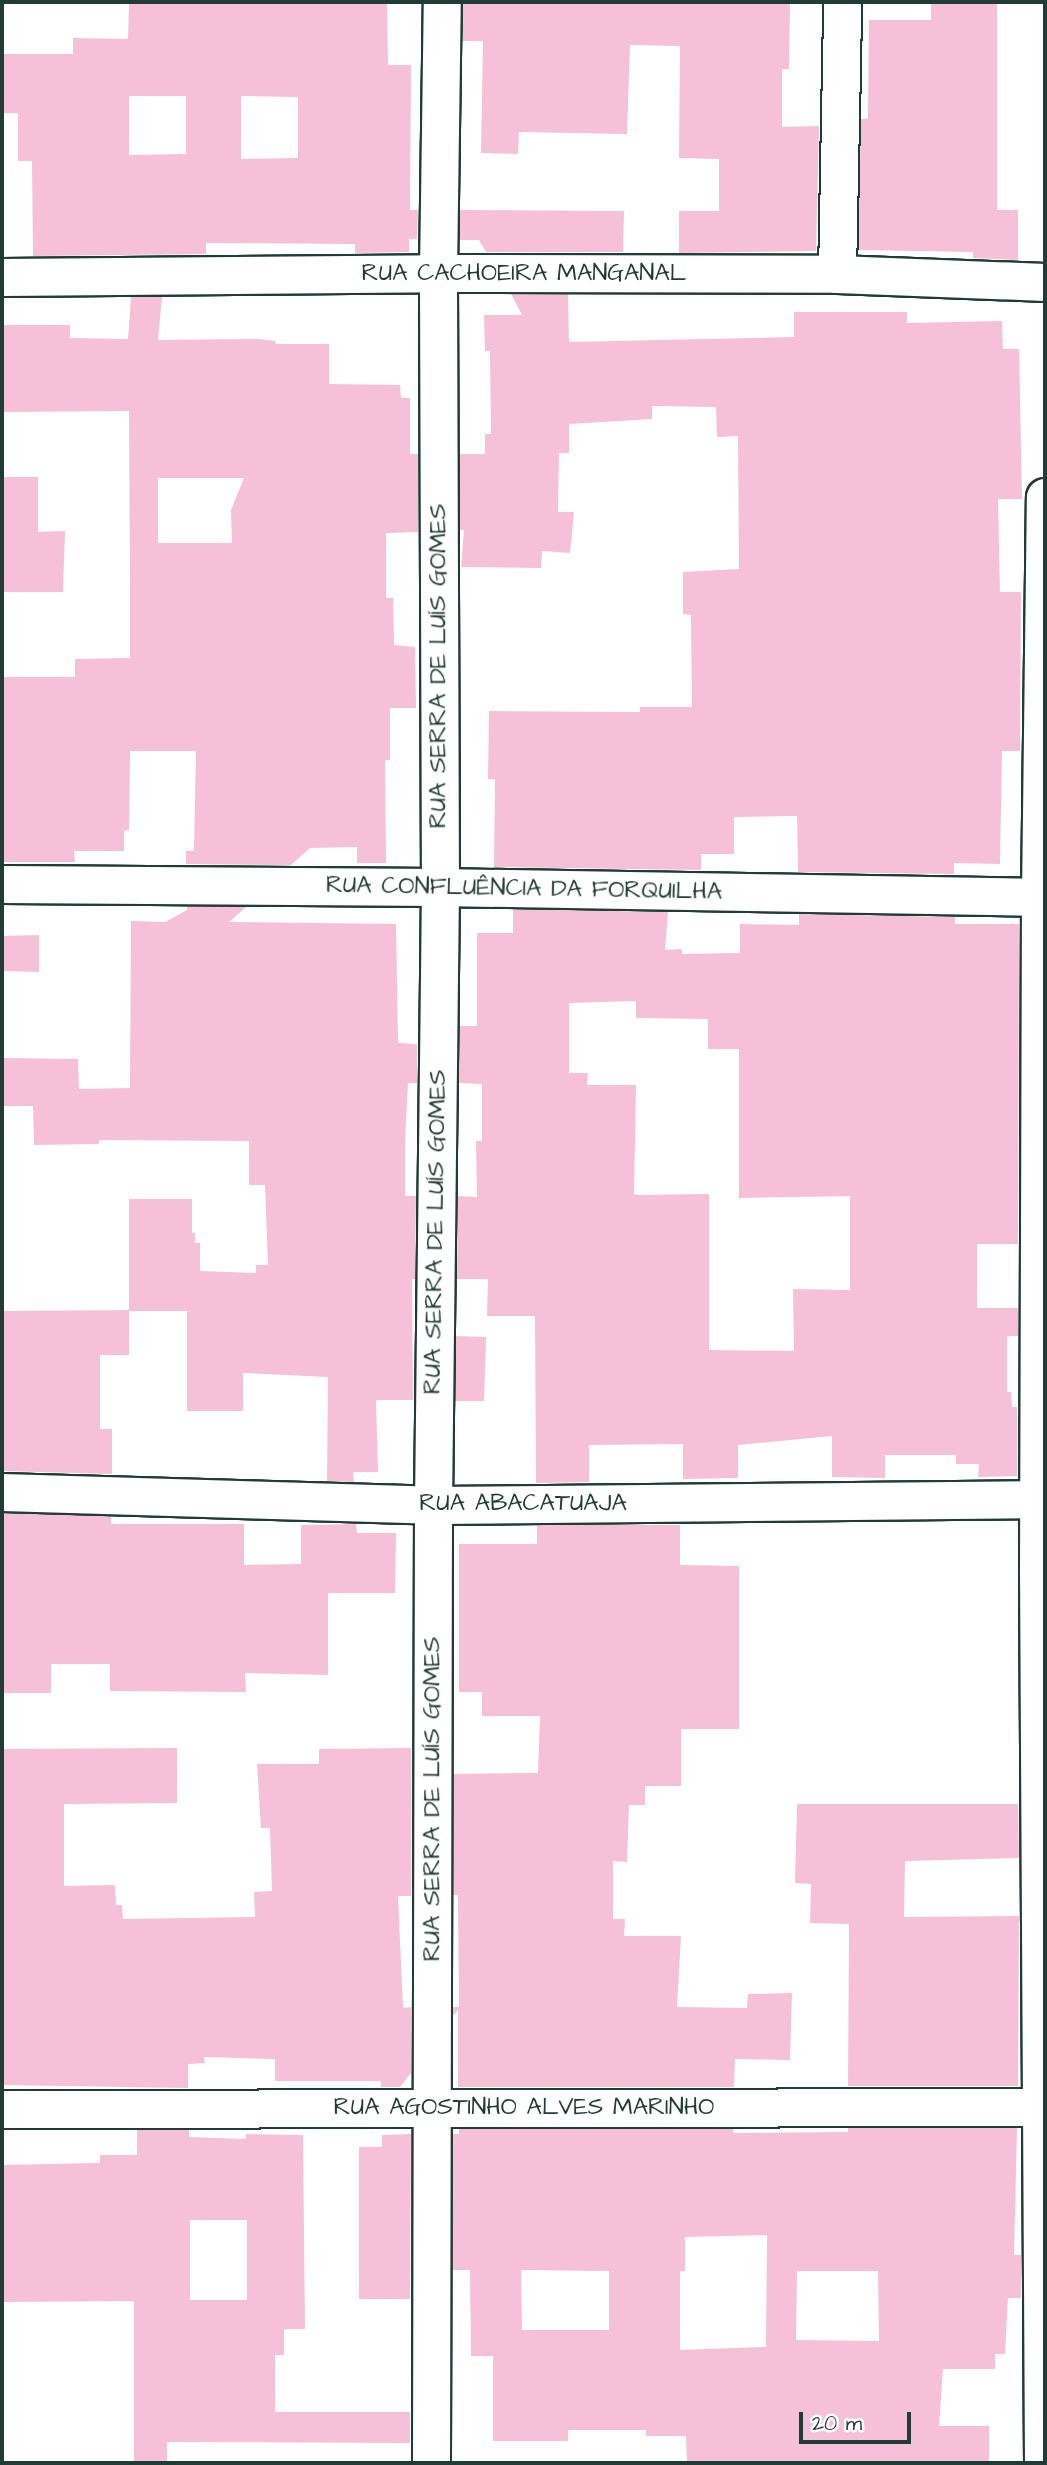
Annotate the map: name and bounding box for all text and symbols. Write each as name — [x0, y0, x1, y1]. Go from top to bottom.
street label: RUA CACHOEIRA MANGANAL — [362, 260, 686, 288]
street label: RUA SERRA DE LUÍS GOMES — [425, 504, 453, 828]
street label: RUA CONFLUÊNCIA DA FORQUILHA — [326, 871, 722, 907]
street label: RUA SERRA DE LUÍS GOMES — [419, 1069, 453, 1395]
street label: RUA ABACATUAJA — [419, 1490, 627, 1518]
street label: RUA SERRA DE LUÍS GOMES — [419, 1637, 447, 1961]
street label: RUA AGOSTINHO ALVES MARINHO — [334, 2094, 714, 2122]
scale bar — [802, 2398, 914, 2442]
text: 20 m — [812, 2409, 862, 2438]

